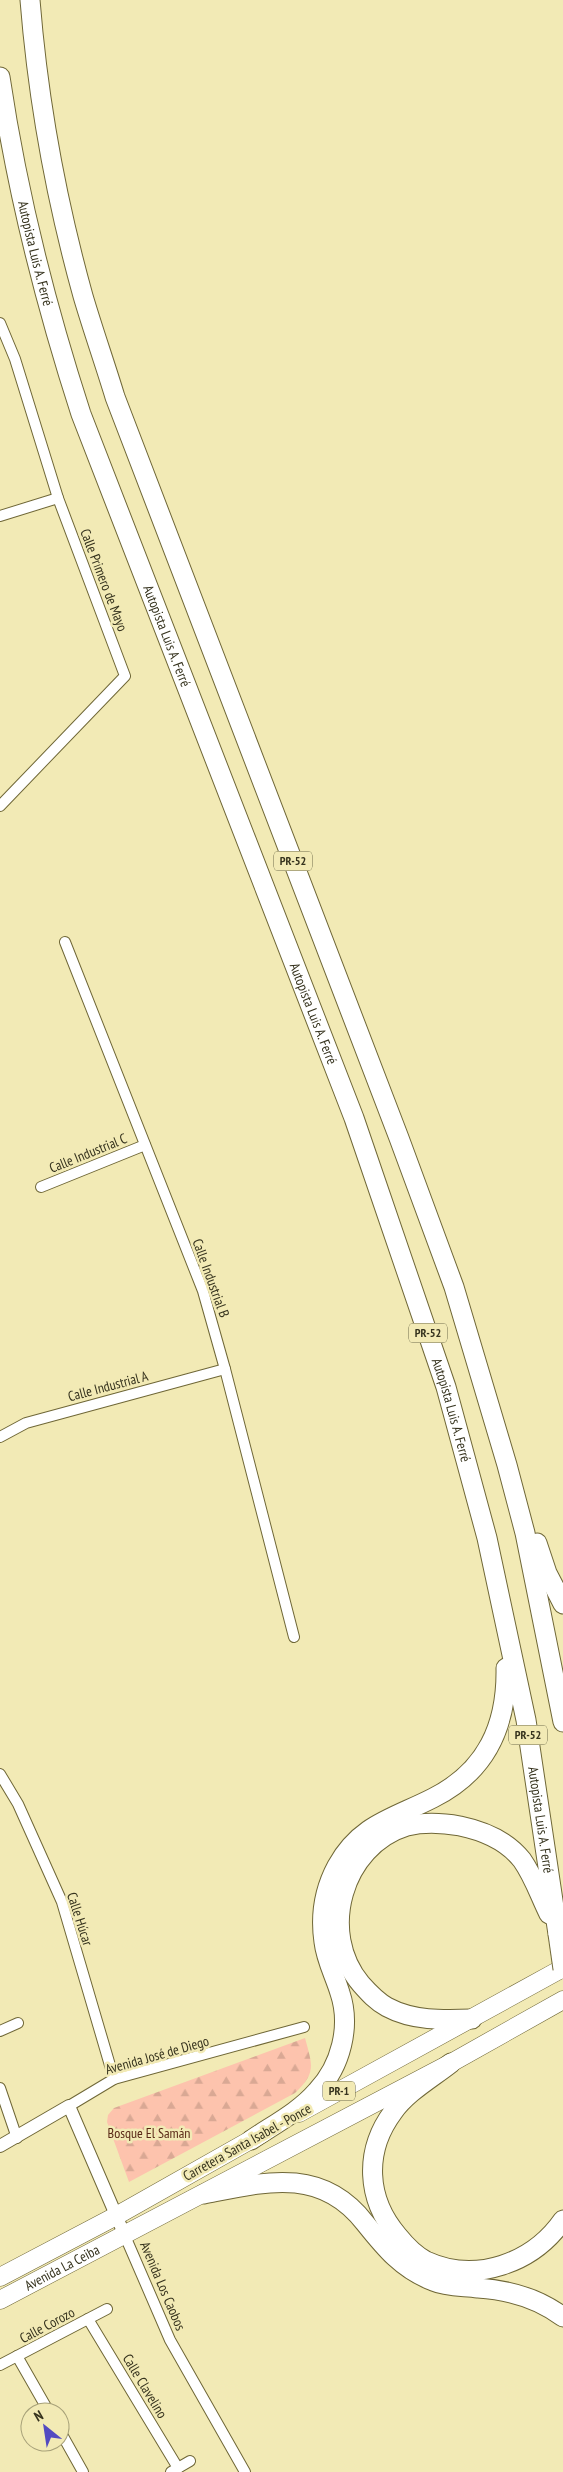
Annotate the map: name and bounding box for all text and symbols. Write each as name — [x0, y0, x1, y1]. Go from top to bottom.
street label: Autopista Luis A. Ferré — [14, 199, 57, 308]
street label: Calle Primero de Mayo — [76, 526, 132, 634]
street label: Autopista Luis A. Ferré — [139, 583, 195, 689]
road number: PR-52 — [274, 851, 312, 870]
street label: Autopista Luis A. Ferré — [286, 960, 341, 1067]
street label: Calle Industrial C — [46, 1129, 130, 1177]
street label: Calle Industrial B — [188, 1236, 234, 1320]
road number: PR-52 — [409, 1324, 447, 1342]
street label: Autopista Luis A. Ferré — [428, 1356, 475, 1464]
street label: Calle Industrial A — [66, 1367, 150, 1405]
road number: PR-52 — [509, 1726, 547, 1744]
street label: Autopista Luis A. Ferré — [524, 1765, 558, 1875]
street label: Calle Húcar — [63, 1890, 97, 1948]
street label: Avenida José de Diego — [103, 2032, 211, 2078]
road number: PR-1 — [323, 2082, 355, 2100]
street label: Carretera Santa Isabel - Ponce — [180, 2099, 314, 2185]
park label: Bosque El Samán — [108, 2124, 190, 2142]
street label: Avenida Los Caobos — [136, 2239, 190, 2333]
street label: Avenida La Ceiba — [21, 2240, 102, 2294]
street label: Calle Corozo — [16, 2303, 78, 2347]
street label: Calle Clavelino — [119, 2350, 171, 2422]
north arrow — [20, 2402, 70, 2452]
text: N — [31, 2406, 46, 2425]

